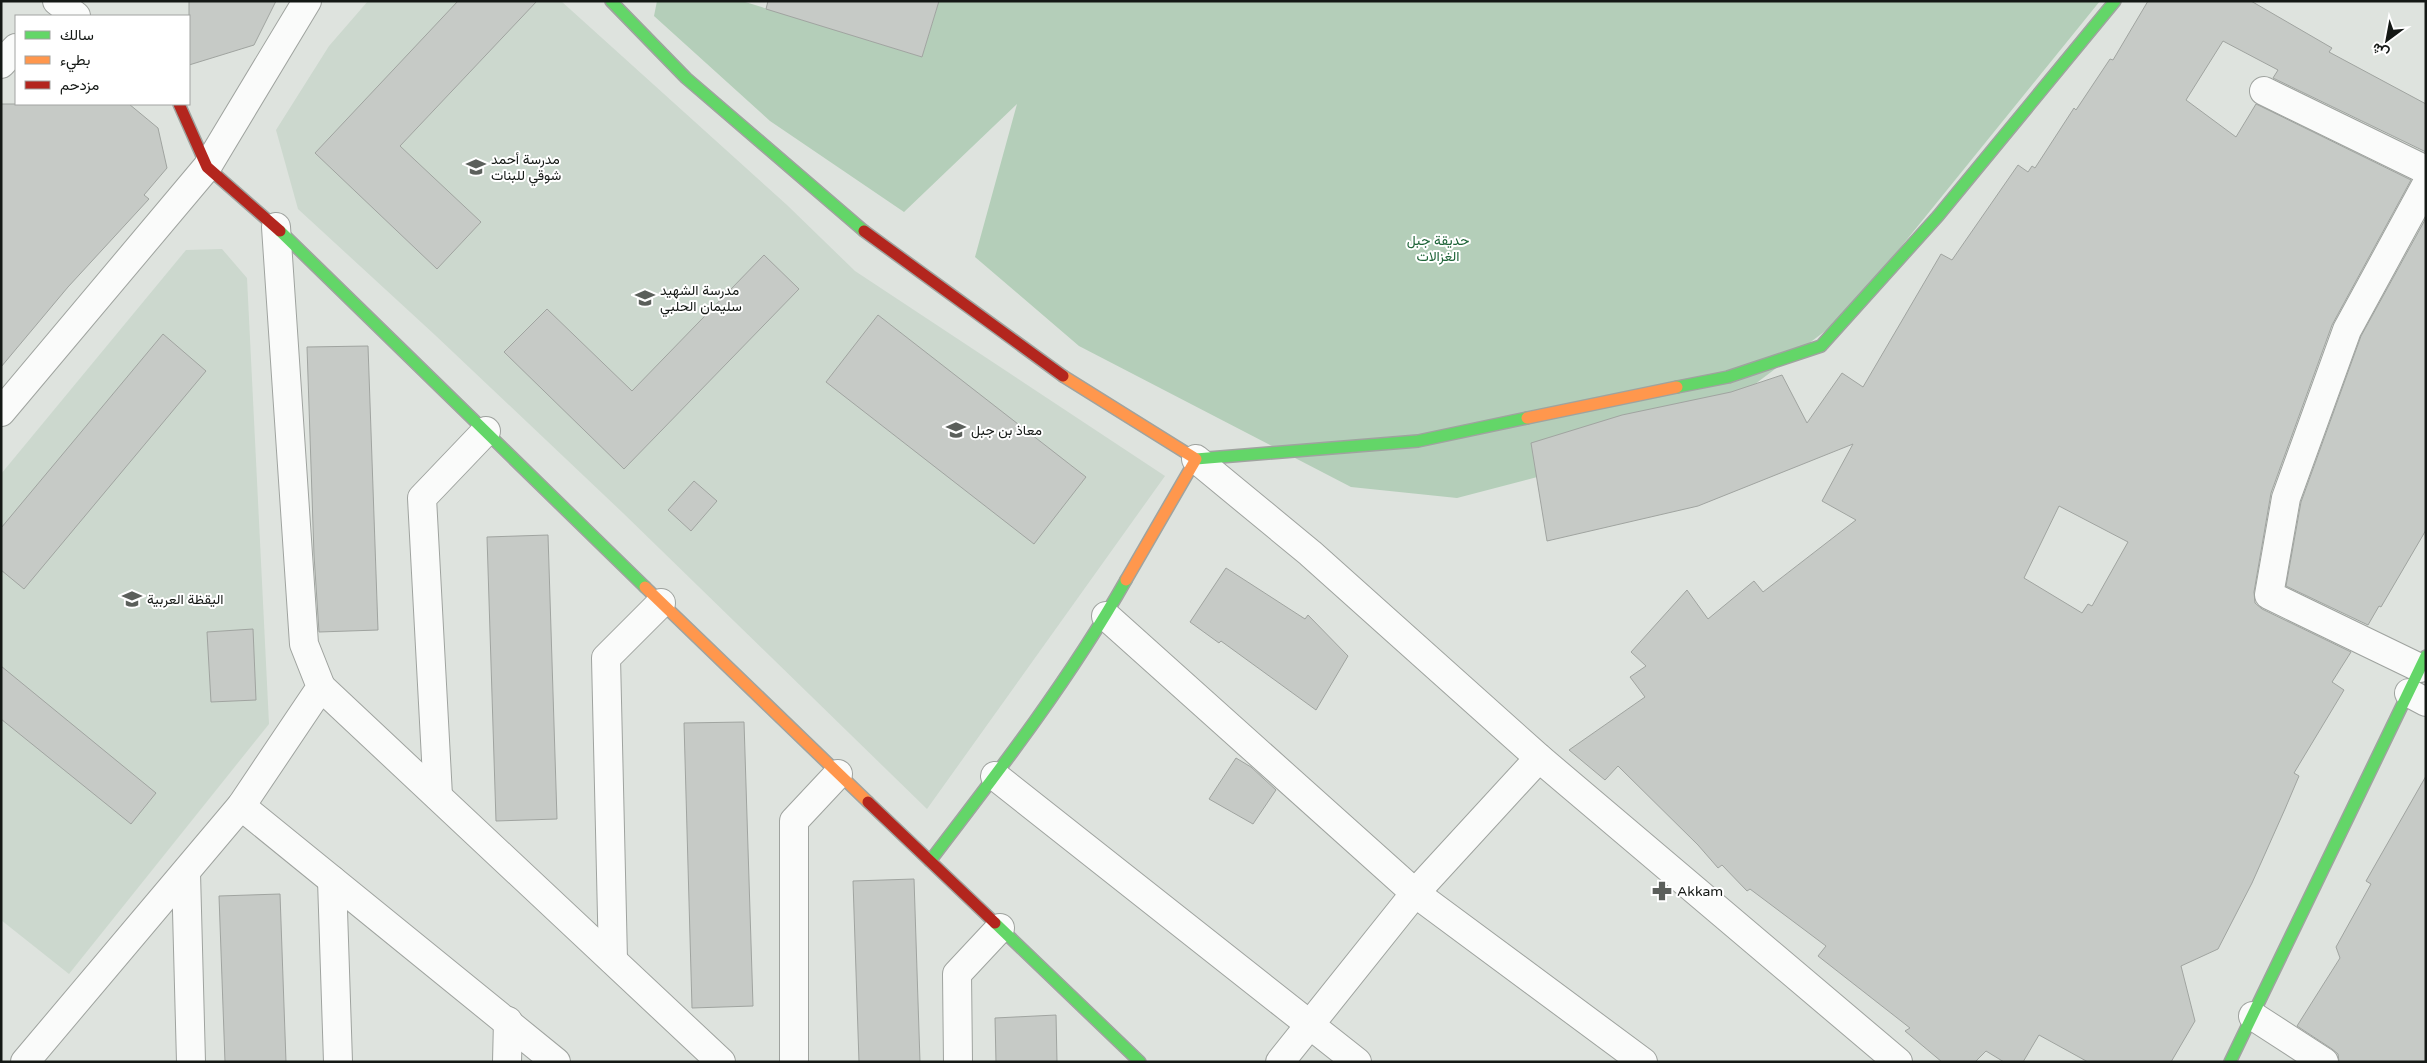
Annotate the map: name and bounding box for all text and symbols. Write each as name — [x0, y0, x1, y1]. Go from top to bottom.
legend — [15, 15, 190, 105]
north arrow — [2362, 15, 2412, 65]
text: سالك — [60, 26, 94, 44]
text: ش — [2369, 39, 2392, 62]
text: بطيء — [60, 51, 90, 73]
text: مزدحم — [60, 76, 99, 95]
place label: مدرسة أحمد شوقي للبنات — [491, 151, 561, 187]
school or university icon: مدرسة أحمد شوقي للبنات — [465, 156, 487, 178]
park label: حديقة جبل الغزالات — [1407, 232, 1469, 265]
place label: مدرسة الشهيد سليمان الحلبي — [660, 282, 742, 318]
school or university icon: مدرسة الشهيد سليمان الحلبي — [634, 287, 656, 309]
school or university icon: معاذ بن جبل — [945, 419, 967, 441]
place label: معاذ بن جبل — [971, 422, 1042, 439]
school or university icon: اليقظة العربية — [121, 588, 143, 610]
place label: اليقظة العربية — [147, 591, 224, 608]
pharmacy icon: Akkam — [1651, 880, 1673, 902]
place label: Akkam — [1677, 883, 1723, 900]

